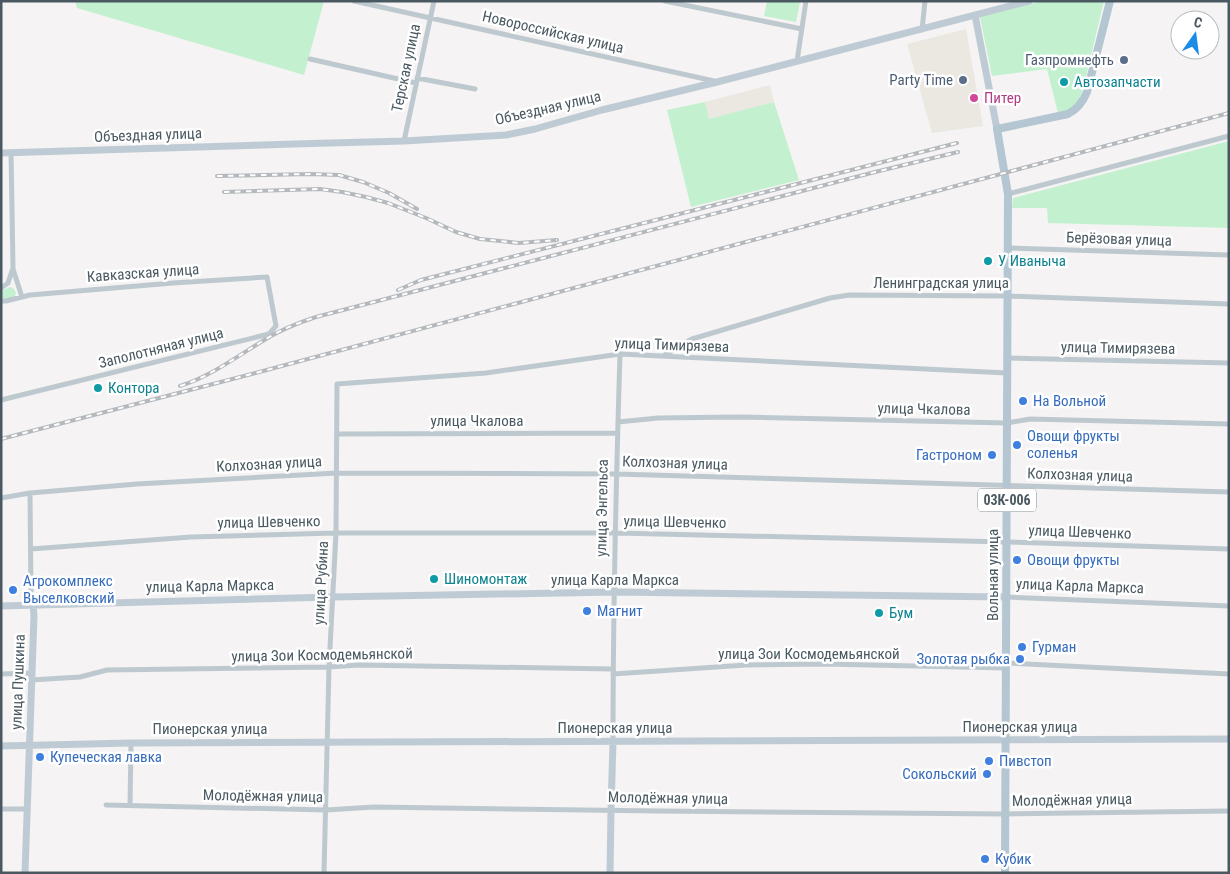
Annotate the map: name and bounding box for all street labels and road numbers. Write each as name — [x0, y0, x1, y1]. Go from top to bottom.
street label: Новороссийская улица — [481, 7, 625, 57]
street label: Терская улица — [388, 22, 424, 114]
street label: Объездная улица — [493, 87, 603, 129]
street label: Объездная улица — [94, 124, 202, 146]
street label: Берёзовая улица — [1066, 228, 1172, 250]
street label: Кавказская улица — [86, 260, 200, 286]
street label: Ленинградская улица — [873, 274, 1009, 292]
street label: Заполотняная улица — [97, 324, 225, 372]
street label: улица Тимирязева — [614, 334, 730, 356]
street label: улица Тимирязева — [1061, 338, 1175, 358]
street label: улица Чкалова — [877, 399, 971, 419]
street label: улица Чкалова — [430, 412, 524, 430]
street label: Колхозная улица — [216, 452, 322, 476]
street label: Колхозная улица — [622, 452, 728, 474]
street label: улица Энгельса — [592, 459, 612, 557]
street label: Колхозная улица — [1027, 464, 1133, 486]
road number: 03К-006 — [978, 488, 1036, 512]
street label: улица Шевченко — [217, 512, 321, 532]
street label: улица Шевченко — [623, 512, 727, 532]
street label: улица Шевченко — [1028, 521, 1132, 543]
street label: Вольная улица — [984, 529, 1002, 621]
street label: улица Рубина — [310, 541, 332, 625]
street label: улица Карла Маркса — [551, 571, 679, 589]
street label: улица Карла Маркса — [1016, 575, 1144, 597]
street label: улица Карла Маркса — [146, 576, 274, 596]
street label: улица Пушкина — [7, 634, 29, 730]
street label: улица Зои Космодемьянской — [231, 644, 413, 666]
street label: улица Зои Космодемьянской — [718, 645, 900, 663]
street label: Пионерская улица — [963, 718, 1077, 736]
street label: Пионерская улица — [558, 719, 672, 737]
street label: Пионерская улица — [153, 720, 267, 738]
street label: Молодёжная улица — [203, 786, 323, 806]
street label: Молодёжная улица — [608, 788, 728, 808]
street label: Молодёжная улица — [1012, 790, 1132, 810]

